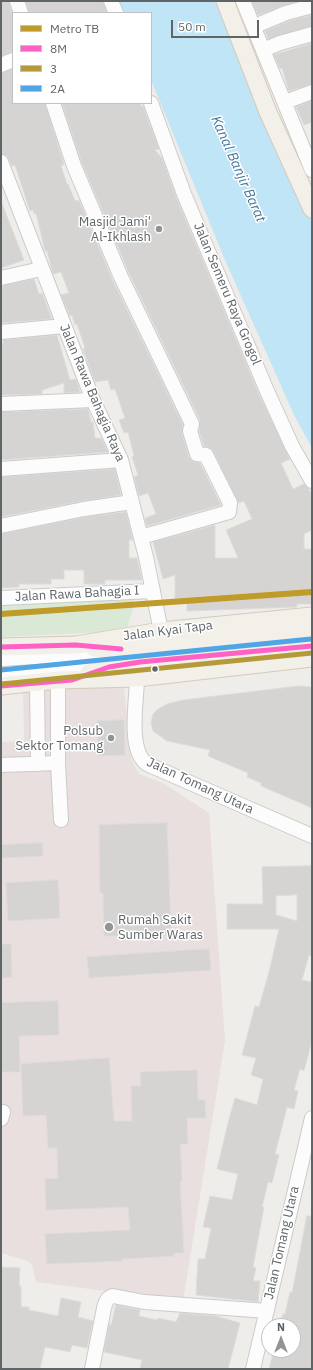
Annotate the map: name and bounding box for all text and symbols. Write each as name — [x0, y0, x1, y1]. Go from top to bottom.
legend — [12, 12, 152, 104]
scale bar — [173, 12, 261, 38]
text: 50 m — [178, 19, 206, 34]
text: Metro TB — [50, 21, 99, 36]
text: 8M — [50, 41, 67, 56]
text: 3 — [50, 61, 57, 76]
text: 2A — [50, 81, 65, 96]
water label: Kanal Banjir Barat — [207, 113, 269, 225]
place label: Masjid Jami' Al-Ikhlash — [79, 214, 151, 245]
street label: Jalan Semeru Raya Grogol — [190, 221, 264, 367]
marker: Masjid Jami' Al-Ikhlash — [154, 224, 164, 234]
street label: Jalan Rawa Bahagia Raya — [56, 322, 128, 464]
street label: Jalan Rawa Bahagia I — [14, 583, 140, 605]
street label: Jalan Kyai Tapa — [122, 618, 214, 644]
unlabelled marker — [150, 664, 160, 674]
place label: Polsub Sektor Tomang — [16, 723, 103, 754]
marker: Polsub Sektor Tomang — [106, 733, 116, 743]
street label: Jalan Tomang Utara — [144, 754, 256, 818]
place label: Rumah Sakit Sumber Waras — [118, 912, 203, 943]
marker: Rumah Sakit Sumber Waras — [103, 921, 115, 933]
street label: Jalan Tomang Utara — [261, 1185, 303, 1301]
north arrow — [261, 1318, 301, 1358]
text: N — [277, 1320, 285, 1334]

